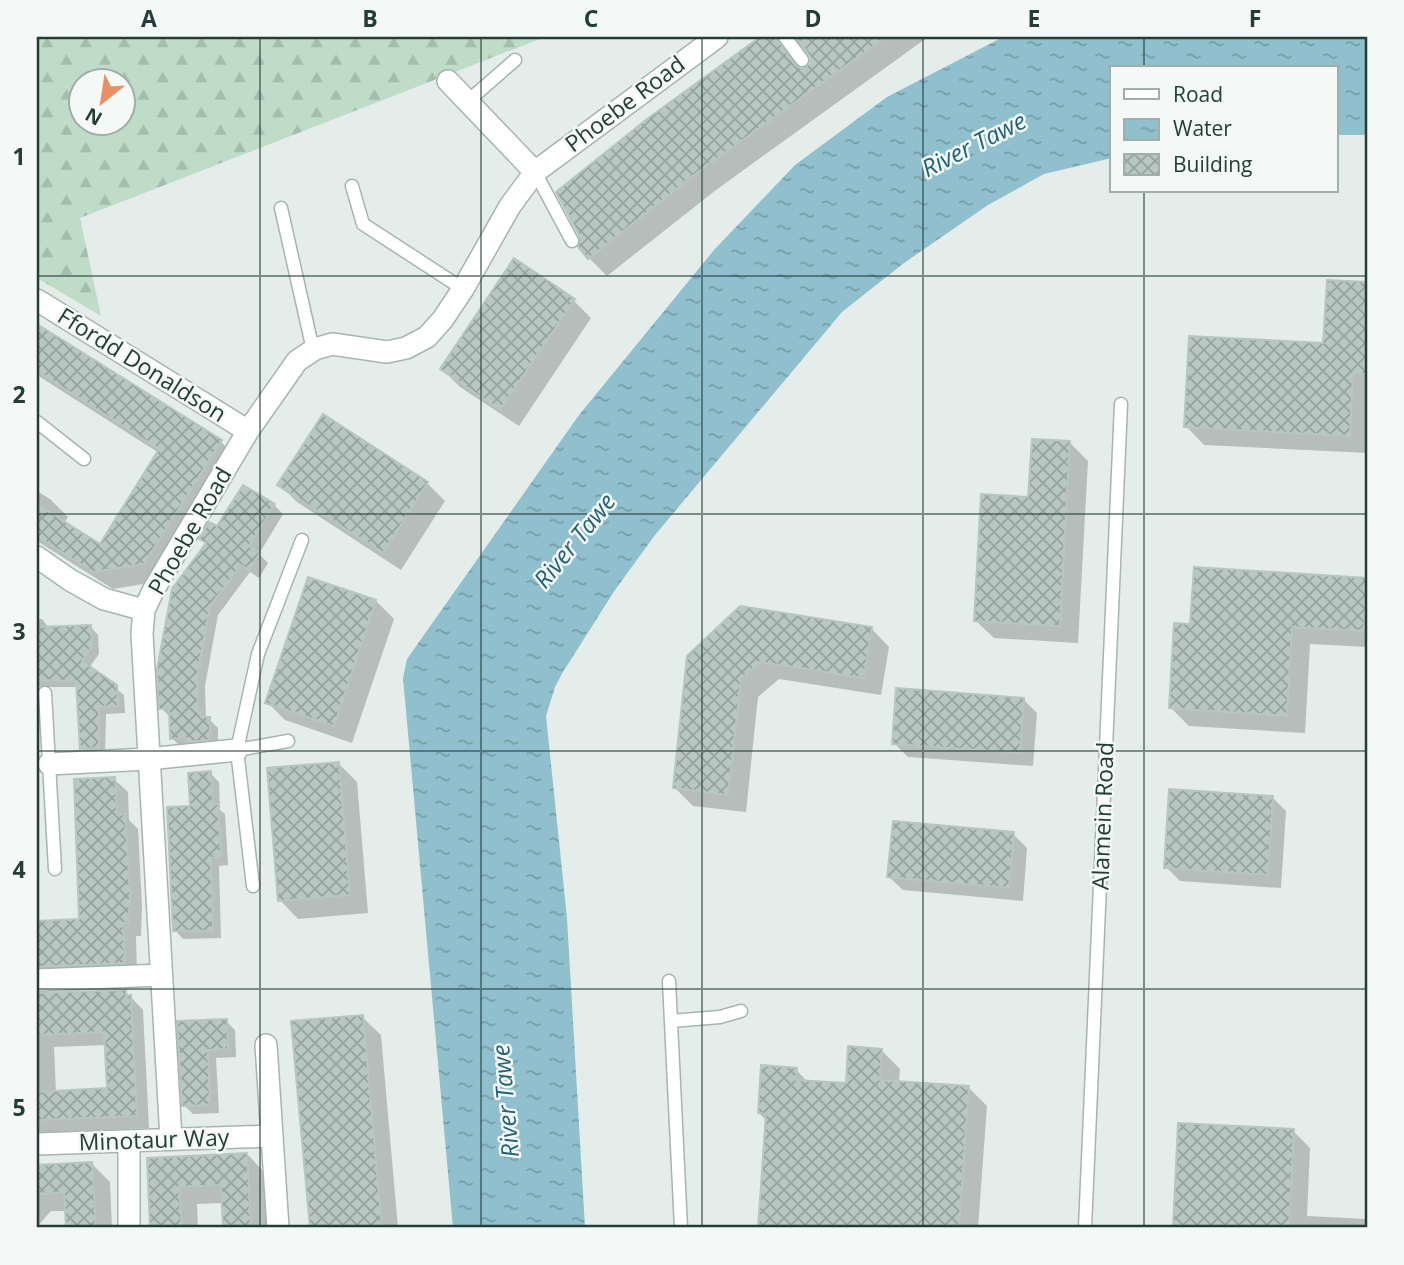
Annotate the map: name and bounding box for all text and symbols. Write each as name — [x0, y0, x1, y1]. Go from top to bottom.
text: A — [141, 2, 157, 34]
text: B — [362, 2, 378, 34]
text: C — [584, 2, 598, 34]
text: D — [804, 2, 822, 34]
text: E — [1028, 2, 1040, 34]
text: F — [1249, 2, 1261, 34]
street label: Phoebe Road — [558, 48, 691, 159]
north arrow — [66, 66, 136, 136]
legend — [1110, 66, 1338, 192]
text: Road — [1173, 80, 1223, 108]
text: N — [80, 102, 107, 132]
water label: River Tawe — [915, 103, 1031, 184]
text: Water — [1173, 114, 1232, 142]
text: 1 — [12, 140, 26, 172]
text: Building — [1173, 150, 1252, 178]
street label: Ffordd Donaldson — [52, 299, 233, 429]
text: 2 — [12, 378, 26, 410]
street label: Phoebe Road — [140, 461, 239, 600]
water label: River Tawe — [525, 486, 622, 594]
text: 3 — [12, 615, 26, 647]
street label: Alamein Road — [1083, 741, 1121, 891]
text: 4 — [12, 853, 26, 885]
water label: River Tawe — [483, 1043, 526, 1159]
text: 5 — [12, 1091, 26, 1123]
street label: Minotaur Way — [78, 1120, 230, 1158]

